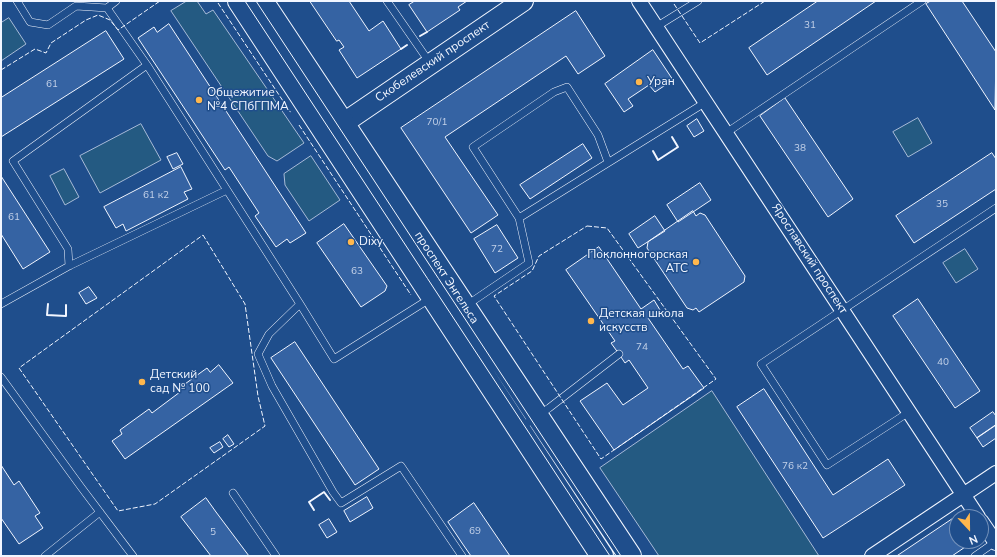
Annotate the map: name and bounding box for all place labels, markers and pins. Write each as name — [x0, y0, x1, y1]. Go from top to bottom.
place label: Уран — [647, 75, 675, 89]
marker: Уран — [634, 77, 644, 87]
place label: Общежитие №4 СПбГПМА — [207, 86, 289, 114]
marker: Общежитие №4 СПбГПМА — [194, 95, 204, 105]
place label: Dixy — [359, 235, 383, 249]
marker: Dixy — [346, 237, 356, 247]
place label: Поклонногорская АТС — [587, 248, 688, 276]
marker: Поклонногорская АТС — [691, 257, 701, 267]
place label: Детская школа искусств — [599, 307, 684, 335]
marker: Детская школа искусств — [586, 316, 596, 326]
place label: Детский сад № 100 — [150, 368, 210, 396]
marker: Детский сад № 100 — [137, 377, 147, 387]

